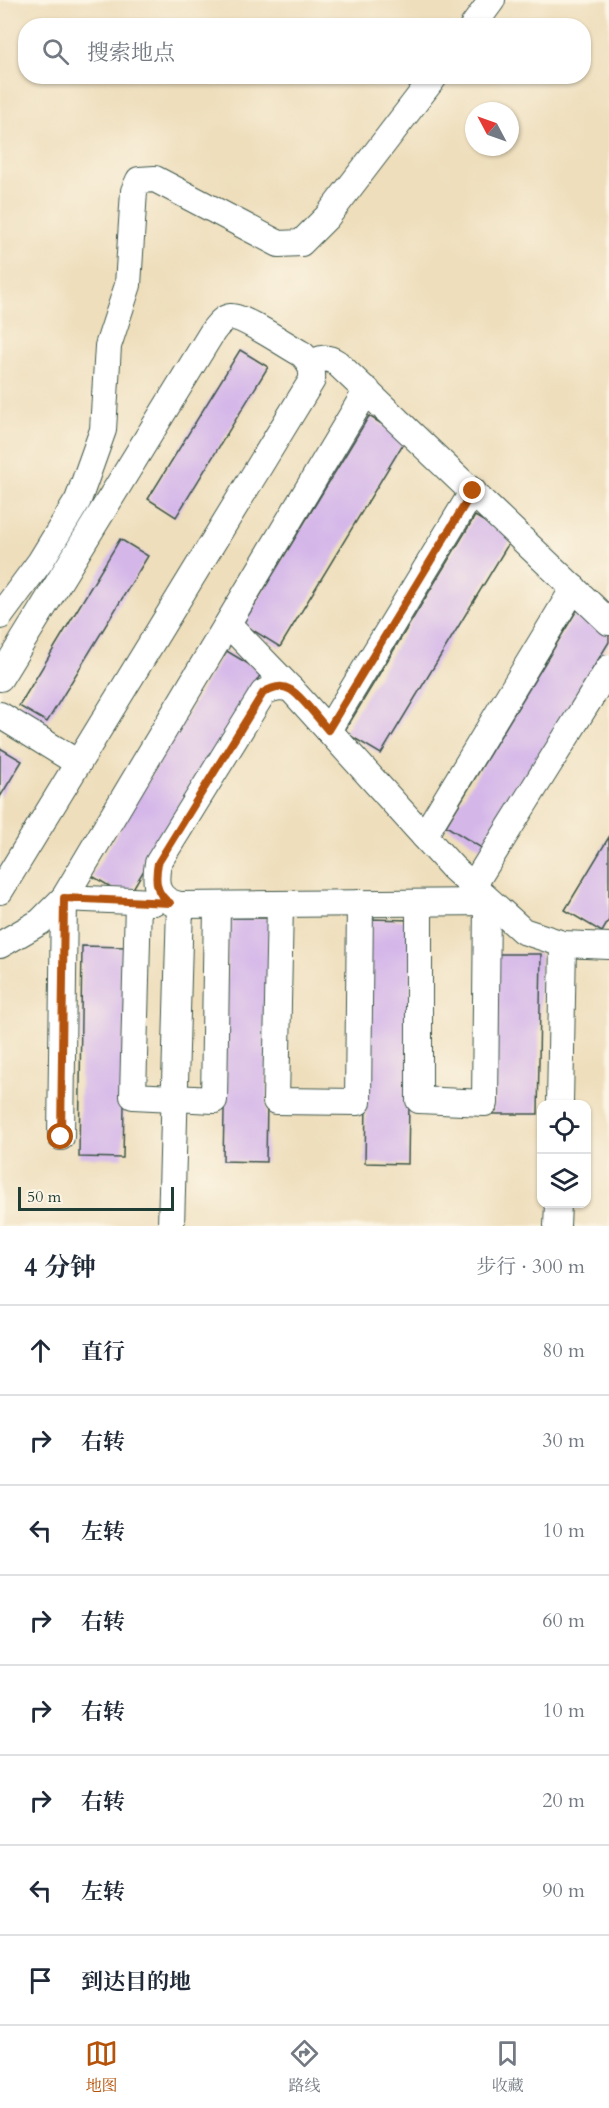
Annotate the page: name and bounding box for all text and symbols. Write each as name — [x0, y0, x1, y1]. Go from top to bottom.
search box — [18, 18, 591, 84]
icon: search — [39, 35, 72, 68]
text: 搜索地点 — [87, 38, 175, 68]
north arrow — [465, 102, 519, 156]
route end — [459, 477, 485, 503]
map controls — [537, 1100, 591, 1208]
button: locate — [537, 1100, 591, 1154]
route start — [47, 1123, 73, 1149]
button: layers — [537, 1154, 591, 1208]
scale bar — [18, 1184, 174, 1212]
text: 50 m — [27, 1186, 61, 1208]
text: 4 分钟 — [24, 1250, 96, 1285]
text: 步行 · 300 m — [476, 1253, 585, 1280]
icon: ahead — [24, 1334, 57, 1367]
text: 直行 — [81, 1337, 125, 1367]
text: 80 m — [542, 1337, 585, 1364]
icon: right — [24, 1424, 57, 1457]
text: 右转 — [81, 1427, 125, 1457]
text: 30 m — [542, 1427, 585, 1454]
icon: left — [24, 1514, 57, 1547]
text: 左转 — [81, 1517, 125, 1547]
text: 10 m — [542, 1517, 585, 1544]
icon: right — [24, 1604, 57, 1637]
text: 右转 — [81, 1607, 125, 1637]
text: 60 m — [542, 1607, 585, 1634]
icon: right — [24, 1694, 57, 1727]
text: 右转 — [81, 1697, 125, 1727]
text: 10 m — [542, 1697, 585, 1724]
icon: right — [24, 1784, 57, 1817]
text: 右转 — [81, 1787, 125, 1817]
text: 20 m — [542, 1787, 585, 1814]
icon: left — [24, 1874, 57, 1907]
text: 左转 — [81, 1877, 125, 1907]
text: 90 m — [542, 1877, 585, 1904]
icon: arrive — [24, 1964, 57, 1997]
text: 到达目的地 — [81, 1967, 191, 1997]
tab: 地图 — [85, 2037, 118, 2097]
tab: 路线 — [288, 2037, 321, 2097]
tab: 收藏 — [491, 2037, 524, 2097]

